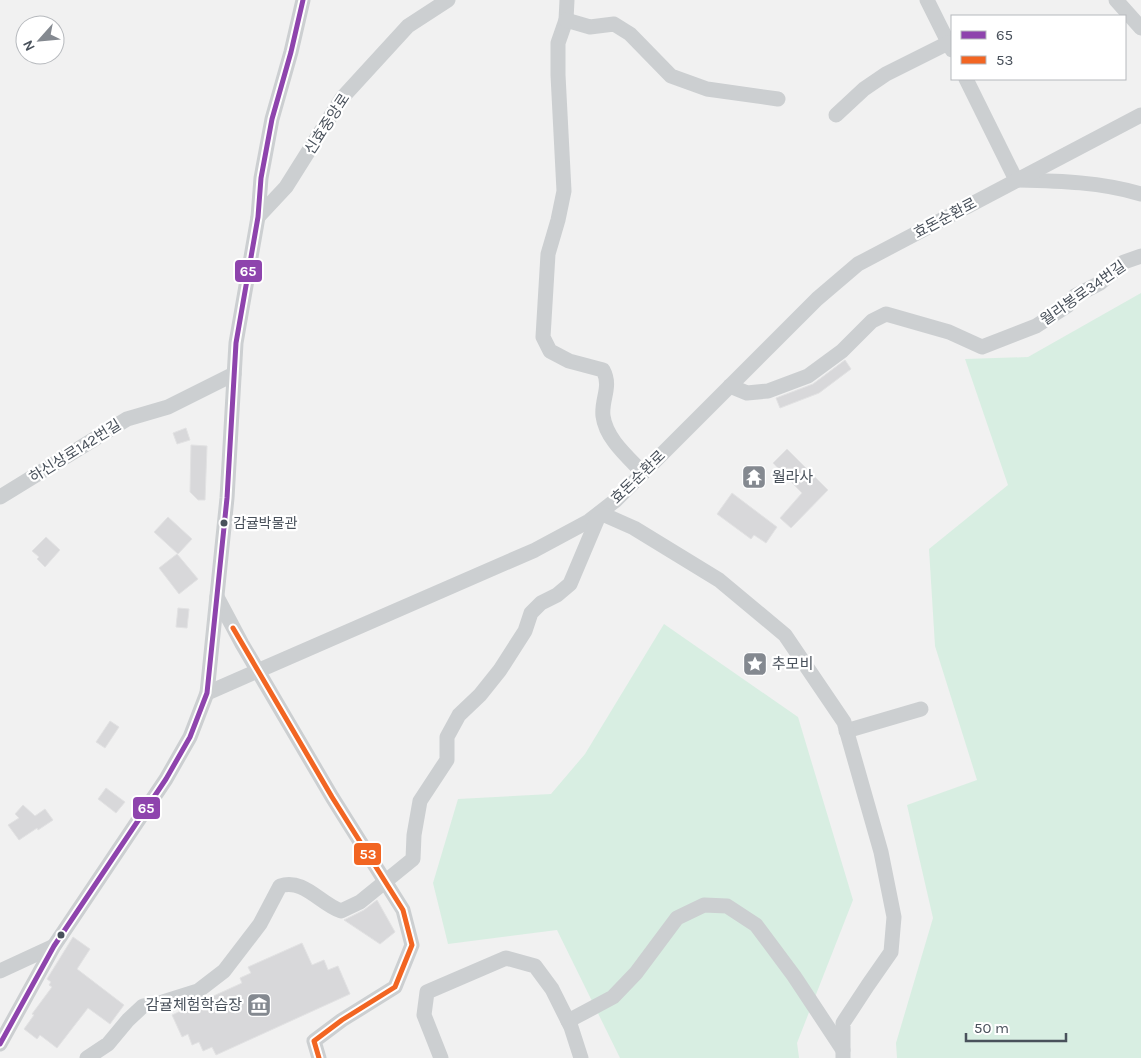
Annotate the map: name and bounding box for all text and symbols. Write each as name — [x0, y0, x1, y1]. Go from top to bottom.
north arrow — [15, 15, 65, 65]
legend — [951, 15, 1126, 80]
text: 65 — [996, 26, 1013, 44]
text: N — [19, 37, 39, 54]
text: 53 — [996, 51, 1013, 69]
street label: 신효중앙로 — [301, 90, 353, 158]
street label: 효돈순환로 — [910, 194, 980, 242]
street label: 월라봉로34번길 — [1037, 257, 1129, 329]
line badge: 65 — [234, 259, 263, 283]
text: 65 — [240, 263, 256, 280]
street label: 하신상로142번길 — [26, 416, 124, 486]
street label: 효돈순환로 — [607, 447, 669, 507]
temple icon: 월라사 — [741, 464, 767, 490]
place label: 월라사 — [772, 468, 814, 486]
place label: 감귤박물관 — [233, 515, 298, 532]
marker: 감귤박물관 — [219, 518, 229, 528]
place icon: 추모비 — [742, 651, 768, 677]
place label: 추모비 — [772, 655, 813, 673]
line badge: 65 — [132, 796, 161, 820]
text: 65 — [138, 800, 154, 817]
line badge: 53 — [353, 842, 382, 866]
text: 53 — [360, 846, 376, 863]
unlabelled marker — [56, 930, 66, 940]
museum icon: 감귤체험학습장 — [246, 992, 272, 1018]
place label: 감귤체험학습장 — [145, 996, 242, 1014]
scale bar — [966, 1010, 1066, 1042]
text: 50 m — [974, 1019, 1009, 1037]

